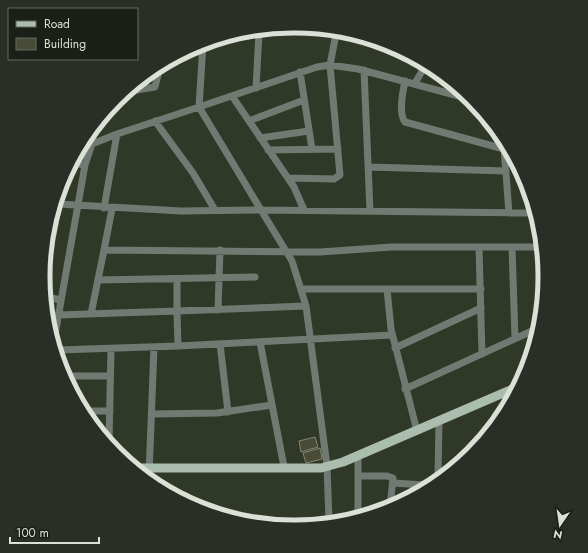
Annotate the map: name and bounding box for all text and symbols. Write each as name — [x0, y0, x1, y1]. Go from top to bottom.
legend — [8, 8, 138, 60]
text: Road — [44, 15, 70, 33]
text: Building — [44, 35, 86, 53]
north arrow — [540, 505, 580, 545]
scale bar — [10, 519, 99, 545]
text: 100 m — [16, 524, 49, 542]
text: N — [552, 526, 564, 544]

